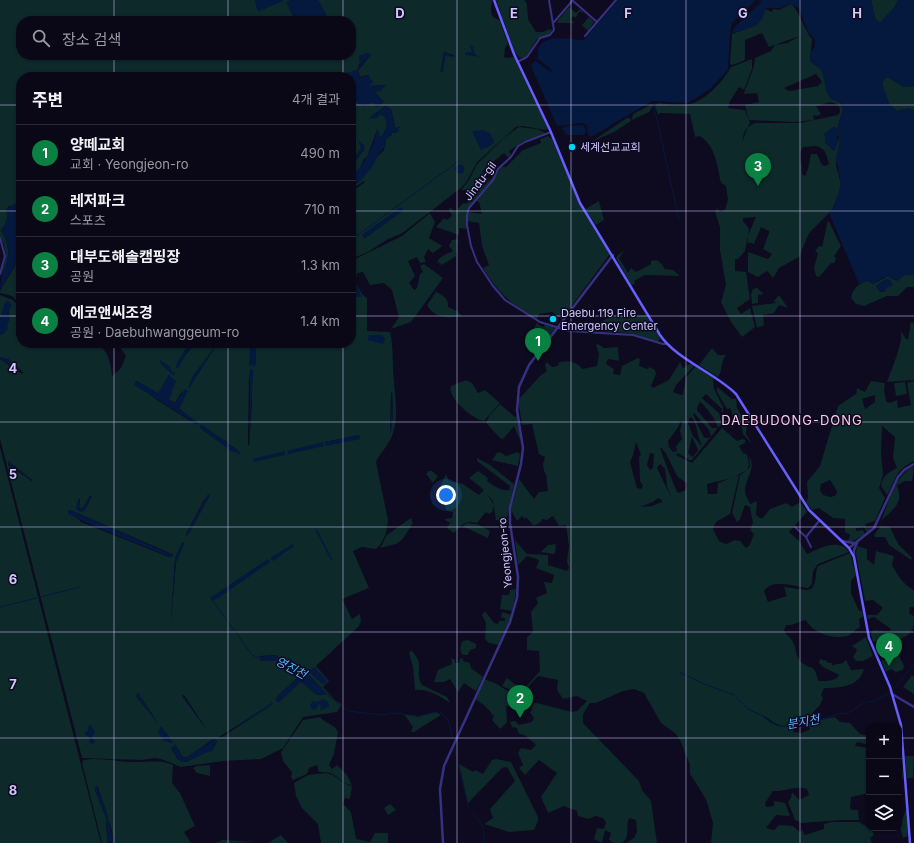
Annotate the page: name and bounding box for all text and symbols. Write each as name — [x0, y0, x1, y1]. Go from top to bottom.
text: D — [395, 5, 405, 21]
text: E — [510, 5, 518, 21]
text: F — [624, 5, 632, 21]
text: G — [738, 5, 748, 21]
text: H — [852, 5, 862, 21]
search box — [16, 16, 356, 60]
icon: search — [30, 27, 52, 49]
text: 장소 검색 — [62, 30, 121, 49]
text: 주변 — [32, 90, 63, 110]
text: 4개 결과 — [292, 91, 340, 107]
text: 양떼교회 — [70, 135, 125, 154]
place label: 세계선교교회 — [580, 140, 641, 154]
marker: 세계선교교회 — [567, 142, 577, 152]
text: 1 — [42, 145, 48, 161]
text: 490 m — [300, 145, 340, 161]
pin: 3 — [745, 153, 771, 186]
text: 교회 · Yeongjeon-ro — [70, 156, 189, 172]
street label: Jindu-gil — [461, 159, 499, 203]
text: 레저파크 — [70, 191, 125, 210]
text: 2 — [41, 201, 49, 217]
text: 710 m — [304, 201, 340, 217]
text: 스포츠 — [70, 212, 106, 228]
text: 대부도해솔캠핑장 — [70, 247, 180, 266]
text: 3 — [41, 257, 49, 273]
text: 1.3 km — [301, 257, 340, 273]
text: 공원 — [70, 268, 94, 284]
text: 에코앤씨조경 — [70, 303, 153, 322]
place label: Daebu 119 Fire Emergency Center — [561, 306, 658, 333]
text: 4 — [41, 313, 49, 329]
text: 1.4 km — [300, 313, 340, 329]
marker: Daebu 119 Fire Emergency Center — [548, 314, 558, 324]
text: 공원 · Daebuhwanggeum-ro — [70, 324, 239, 340]
pin: 1 — [525, 328, 551, 361]
text: 4 — [9, 360, 18, 376]
district label: DAEBUDONG-DONG — [721, 412, 863, 428]
text: 5 — [9, 466, 17, 482]
your location — [436, 485, 456, 505]
street label: Yeongjeon-ro — [495, 517, 515, 589]
text: 6 — [9, 571, 17, 587]
pin: 4 — [876, 633, 902, 666]
water label: 영진천 — [273, 653, 311, 683]
text: 7 — [9, 676, 17, 692]
pin: 2 — [507, 685, 533, 718]
water label: 분지천 — [785, 711, 822, 732]
map controls — [866, 723, 902, 831]
button: + — [866, 723, 902, 759]
button: − — [866, 759, 902, 795]
text: 8 — [9, 782, 17, 798]
button: layers — [866, 795, 902, 831]

